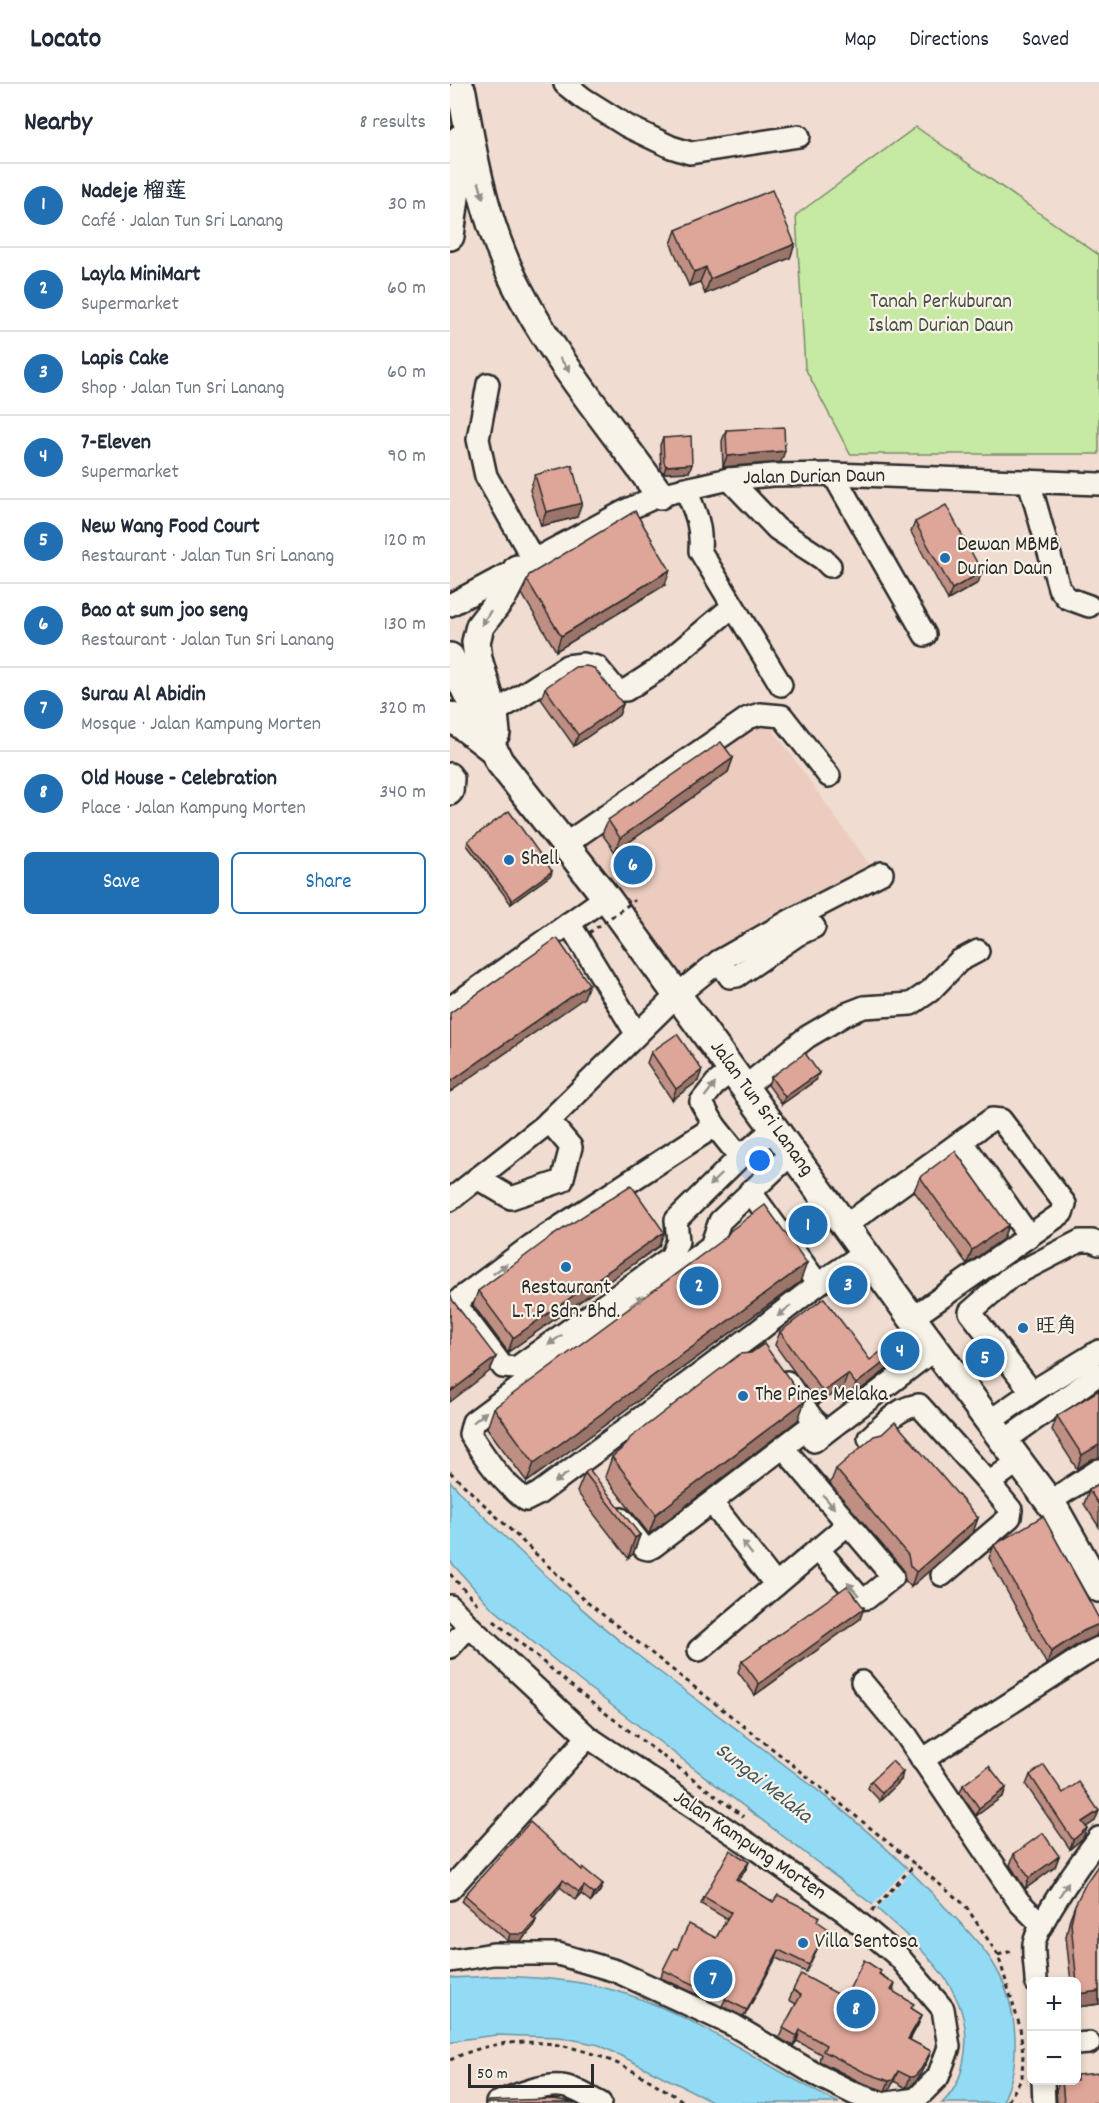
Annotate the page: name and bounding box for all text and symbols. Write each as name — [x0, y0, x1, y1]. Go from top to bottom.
text: Locato — [30, 21, 101, 61]
text: Map — [845, 26, 876, 56]
text: Directions — [909, 26, 989, 56]
text: Saved — [1022, 26, 1069, 56]
text: Nearby — [24, 105, 92, 142]
text: 8 results — [360, 109, 426, 137]
text: Nadeje 榴莲 — [81, 177, 187, 208]
one-way arrow — [477, 181, 486, 199]
text: 1 — [41, 191, 46, 219]
text: 30 m — [388, 191, 426, 219]
text: Café · Jalan Tun Sri Lanang — [81, 208, 283, 236]
text: Layla MiniMart — [81, 260, 200, 291]
text: 2 — [39, 275, 48, 303]
text: 60 m — [387, 275, 426, 303]
park label: Tanah Perkuburan Islam Durian Daun — [869, 288, 1013, 342]
text: Supermarket — [81, 291, 179, 319]
text: Lapis Cake — [81, 344, 169, 375]
one-way arrow — [559, 358, 571, 373]
text: 3 — [39, 359, 48, 387]
text: 60 m — [387, 359, 426, 387]
text: Shop · Jalan Tun Sri Lanang — [81, 375, 285, 403]
text: 7-Eleven — [81, 428, 151, 459]
text: 4 — [39, 443, 48, 471]
text: 90 m — [388, 443, 426, 471]
text: Supermarket — [81, 459, 179, 487]
street label: Jalan Durian Daun — [743, 462, 885, 494]
text: New Wang Food Court — [81, 512, 260, 543]
text: 5 — [39, 527, 48, 555]
text: 120 m — [384, 527, 426, 555]
place label: Dewan MBMB Durian Daun — [957, 531, 1060, 585]
text: Restaurant · Jalan Tun Sri Lanang — [81, 543, 334, 571]
marker: Dewan MBMB Durian Daun — [938, 551, 952, 565]
text: Bao at sum joo seng — [81, 596, 248, 627]
one-way arrow — [481, 610, 492, 626]
text: 6 — [39, 611, 48, 639]
text: 130 m — [384, 611, 426, 639]
text: Restaurant · Jalan Tun Sri Lanang — [81, 627, 334, 655]
text: Surau Al Abidin — [81, 680, 206, 711]
text: 7 — [40, 695, 47, 723]
text: 320 m — [379, 695, 426, 723]
text: Mosque · Jalan Kampung Morten — [81, 711, 321, 739]
text: Old House - Celebration — [81, 764, 277, 795]
text: 8 — [39, 779, 48, 807]
text: 340 m — [380, 779, 426, 807]
text: Place · Jalan Kampung Morten — [81, 795, 306, 823]
pin: 6 — [614, 842, 652, 888]
place label: Shell — [521, 845, 559, 875]
button: Save — [24, 852, 219, 914]
button: Share — [231, 852, 426, 914]
marker: Shell — [502, 853, 516, 867]
street label: Jalan Tun Sri Lanang — [701, 1035, 821, 1183]
one-way arrow — [703, 1083, 715, 1098]
your location — [745, 1146, 774, 1175]
one-way arrow — [708, 1173, 723, 1187]
pin: 1 — [788, 1202, 828, 1248]
marker: Restaurant L.T.P Sdn. Bhd. — [559, 1260, 573, 1274]
pin: 3 — [828, 1262, 868, 1308]
one-way arrow — [492, 1263, 508, 1275]
pin: 2 — [680, 1264, 718, 1308]
place label: Restaurant L.T.P Sdn. Bhd. — [512, 1274, 620, 1328]
one-way arrow — [628, 1295, 644, 1307]
one-way arrow — [776, 1304, 792, 1317]
place label: 旺角 — [1035, 1313, 1077, 1343]
marker: 旺角 — [1016, 1321, 1030, 1335]
pin: 4 — [880, 1328, 920, 1374]
one-way arrow — [547, 1334, 563, 1346]
pin: 5 — [966, 1336, 1004, 1380]
place label: The Pines Melaka — [755, 1381, 889, 1411]
marker: The Pines Melaka — [736, 1389, 750, 1403]
one-way arrow — [472, 1410, 488, 1423]
one-way arrow — [553, 1472, 569, 1484]
one-way arrow — [823, 1494, 836, 1510]
one-way arrow — [742, 1541, 754, 1556]
one-way arrow — [846, 1581, 859, 1597]
water label: Sungai Melaka — [708, 1736, 820, 1833]
street label: Jalan Kampung Morten — [666, 1783, 832, 1909]
one-way arrow — [1059, 1881, 1070, 1897]
place label: Villa Sentosa — [815, 1928, 919, 1958]
marker: Villa Sentosa — [796, 1936, 810, 1950]
pin: 7 — [694, 1956, 732, 2002]
map controls — [1027, 1977, 1081, 2085]
button: + — [1027, 1977, 1081, 2031]
pin: 8 — [836, 1986, 876, 2032]
button: − — [1027, 2031, 1081, 2085]
scale bar — [468, 2061, 594, 2088]
text: 50 m — [477, 2063, 508, 2086]

